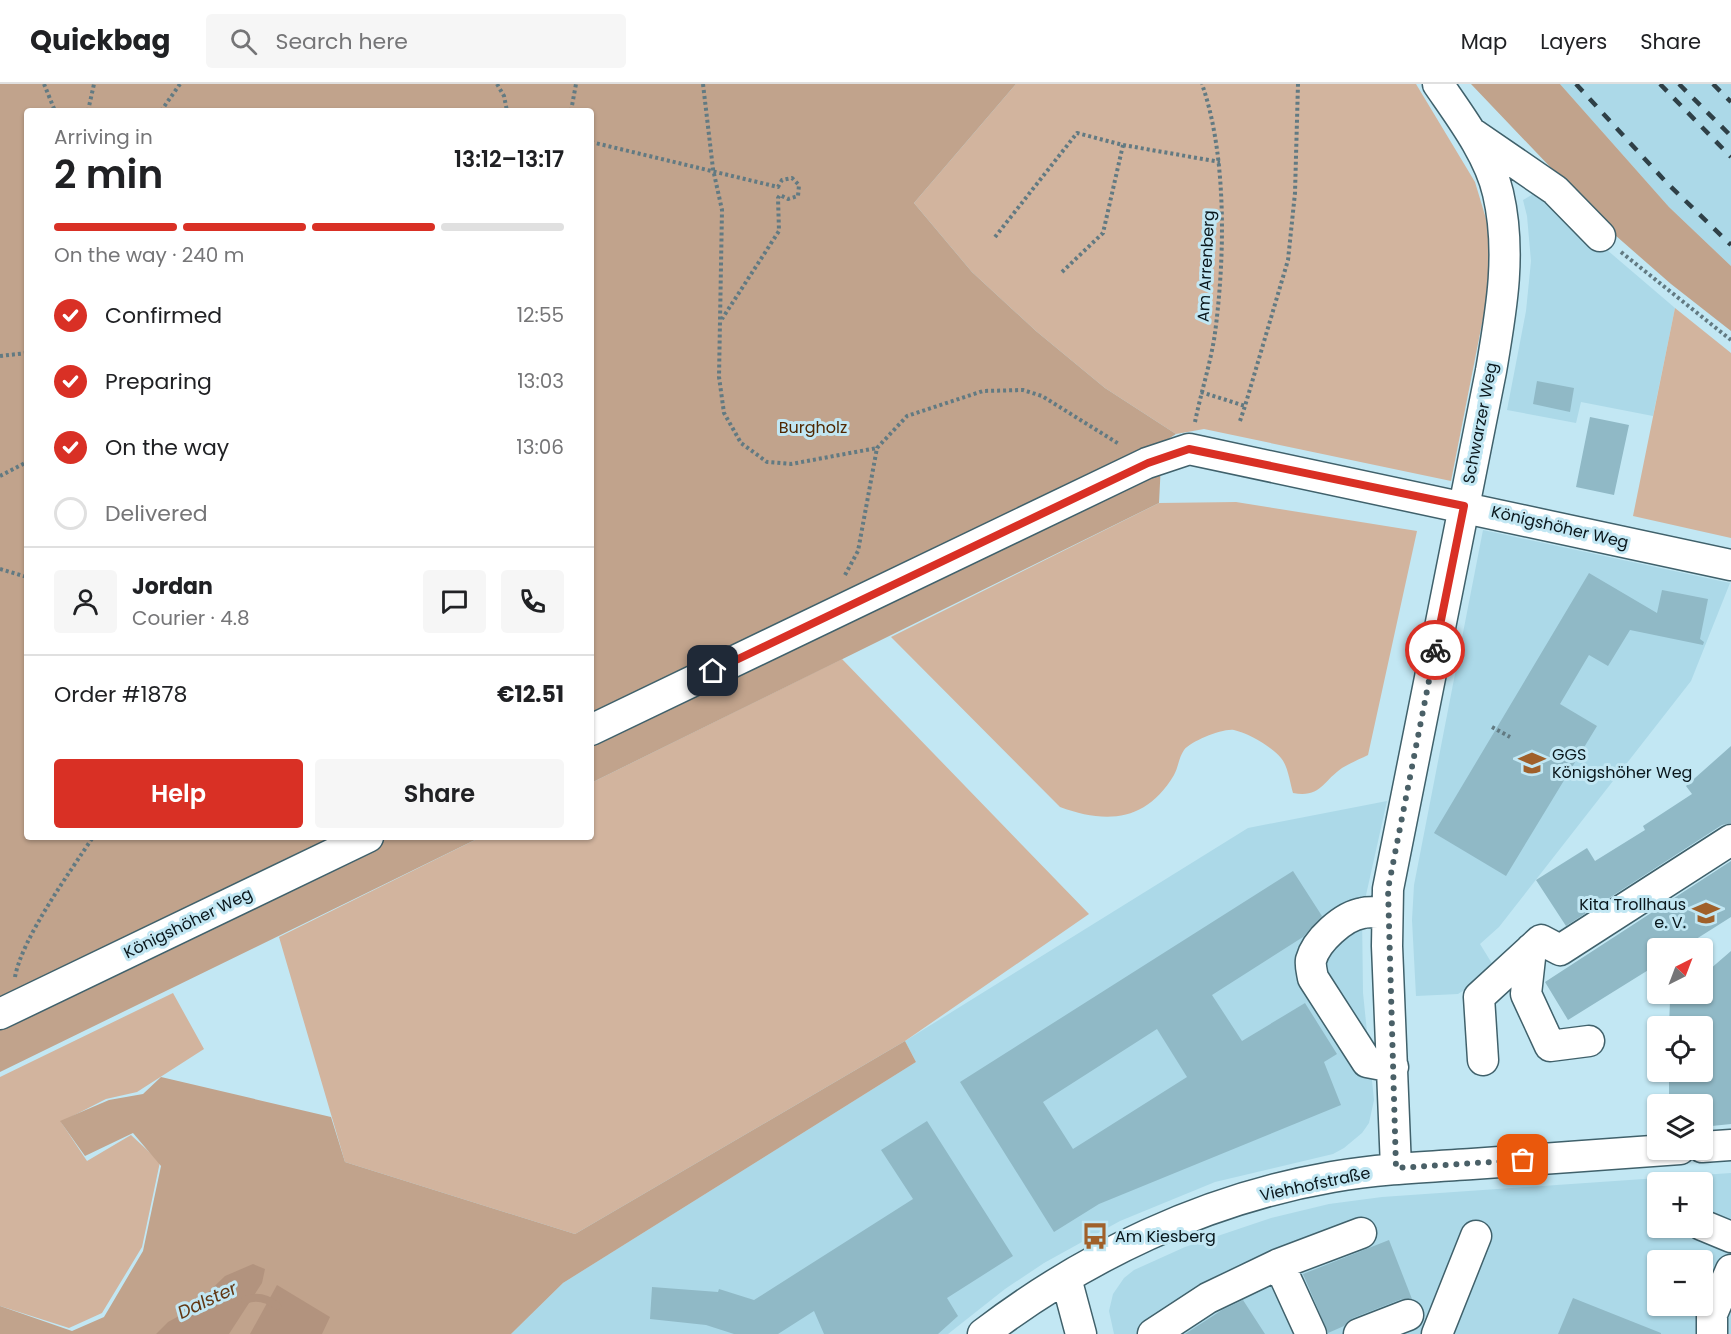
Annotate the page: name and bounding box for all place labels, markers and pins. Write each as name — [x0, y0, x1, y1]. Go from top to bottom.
pin — [687, 645, 738, 696]
place label: GGS Königshöher Weg — [1552, 743, 1692, 784]
school or university icon: GGS Königshöher Weg — [1517, 748, 1547, 778]
place label: Kita Trollhaus e. V. — [1579, 893, 1686, 934]
school or university icon: Kita Trollhaus e. V. — [1691, 898, 1721, 928]
pin — [1497, 1134, 1548, 1185]
bus stop icon: Am Kiesberg — [1080, 1221, 1110, 1251]
place label: Am Kiesberg — [1115, 1225, 1216, 1248]

